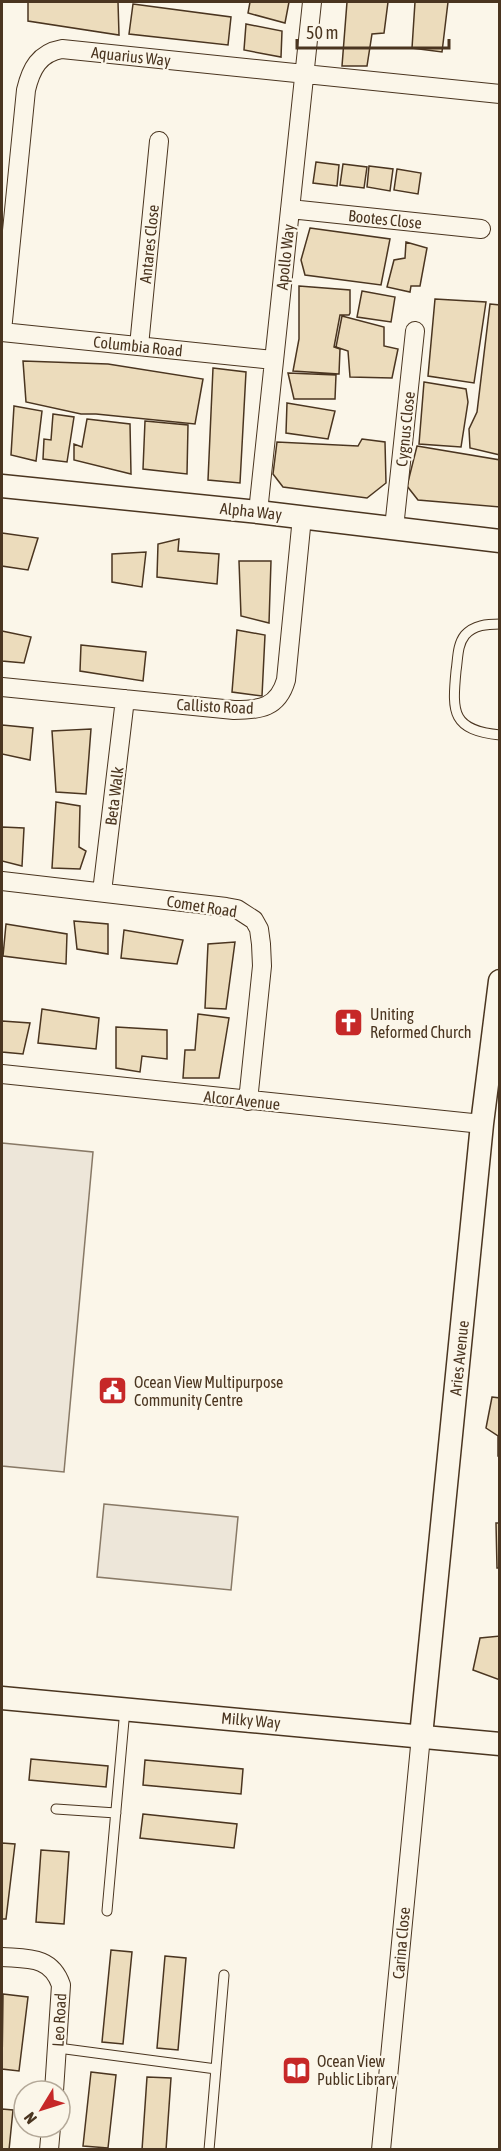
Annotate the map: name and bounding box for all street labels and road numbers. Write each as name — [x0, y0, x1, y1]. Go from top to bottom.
street label: Aquarius Way — [90, 43, 172, 70]
street label: Antares Close — [136, 204, 162, 284]
street label: Bootes Close — [347, 206, 423, 232]
street label: Apollo Way — [273, 223, 298, 291]
street label: Columbia Road — [92, 332, 184, 360]
street label: Cygnus Close — [392, 390, 419, 468]
street label: Alpha Way — [219, 499, 283, 524]
street label: Callisto Road — [176, 695, 254, 717]
street label: Beta Walk — [101, 766, 127, 826]
street label: Comet Road — [166, 892, 238, 920]
street label: Alcor Avenue — [203, 1087, 281, 1113]
street label: Aries Avenue — [446, 1319, 472, 1397]
street label: Milky Way — [220, 1708, 282, 1733]
street label: Carina Close — [389, 1906, 413, 1980]
street label: Leo Road — [49, 1993, 69, 2047]

